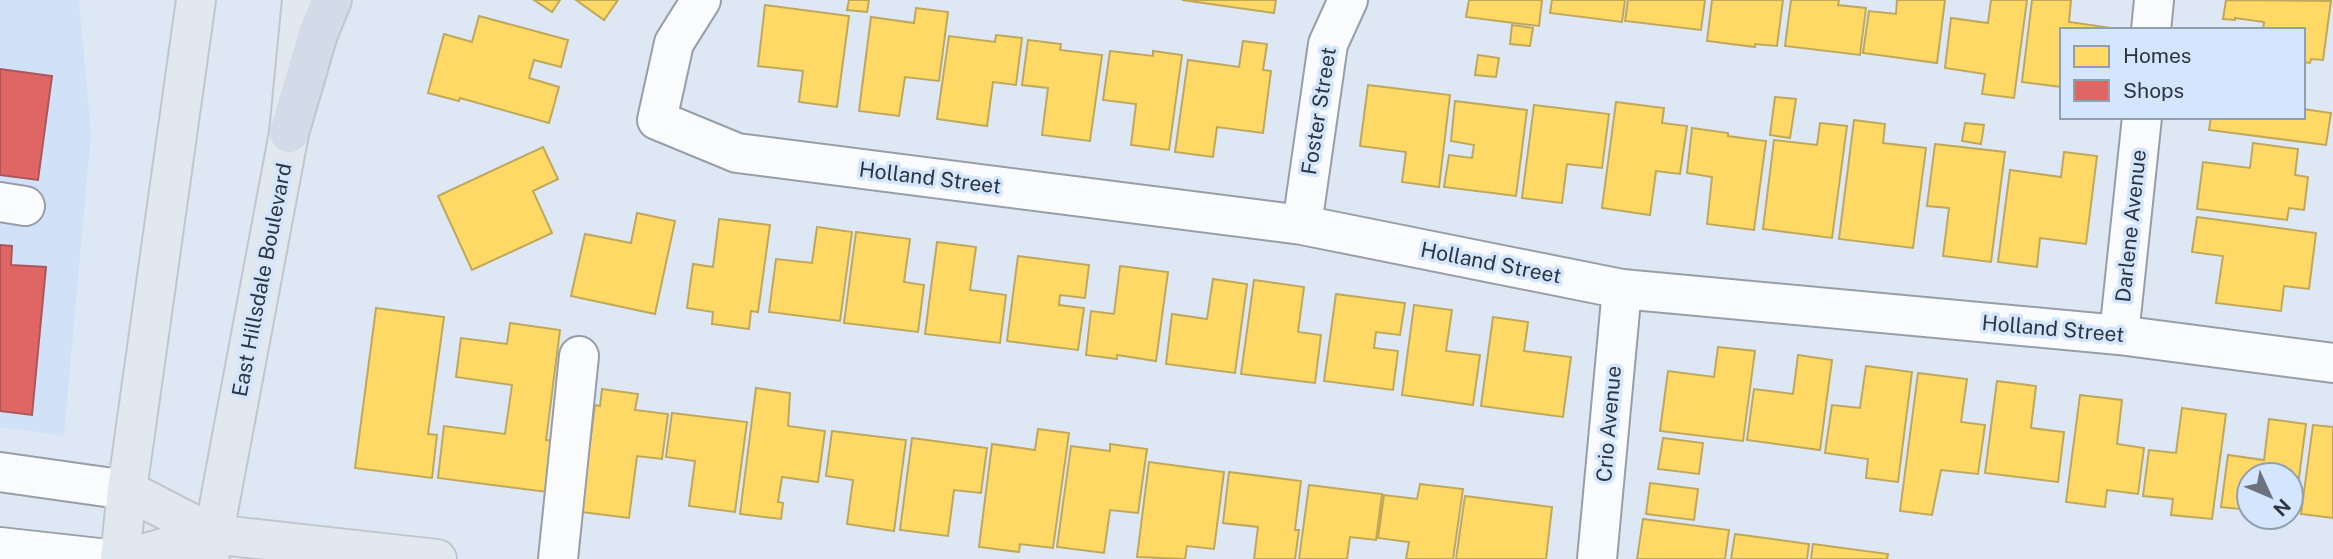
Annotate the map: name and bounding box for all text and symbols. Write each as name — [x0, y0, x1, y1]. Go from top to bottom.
legend — [2060, 28, 2305, 119]
text: Homes — [2123, 43, 2191, 68]
street label: Foster Street — [1296, 45, 1341, 176]
text: Shops — [2123, 78, 2184, 103]
street label: Darlene Avenue — [2110, 148, 2151, 303]
street label: Holland Street — [858, 156, 1002, 199]
street label: East Hillsdale Boulevard — [227, 161, 296, 399]
street label: Holland Street — [1419, 237, 1564, 288]
street label: Holland Street — [1981, 310, 2125, 347]
street label: Crio Avenue — [1591, 365, 1626, 483]
north arrow — [2235, 461, 2305, 531]
text: N — [2269, 495, 2295, 521]

